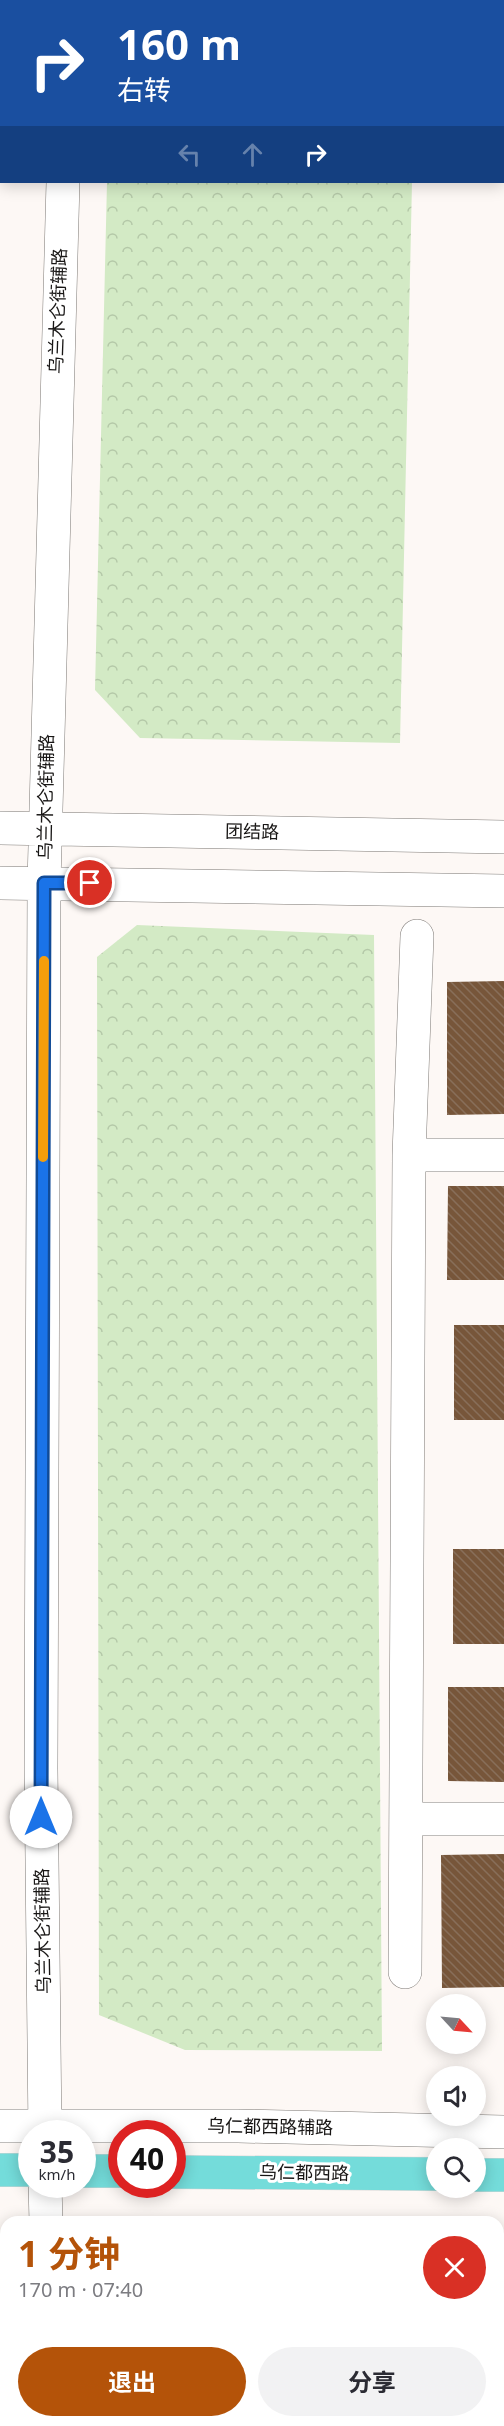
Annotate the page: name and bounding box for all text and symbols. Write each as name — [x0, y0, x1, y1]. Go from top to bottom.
text: 160 m — [117, 15, 241, 72]
icon: right — [18, 24, 96, 102]
text: 右转 — [117, 71, 171, 108]
icon: left — [173, 138, 206, 171]
icon: ahead — [236, 138, 269, 171]
icon: right — [299, 138, 332, 171]
street label: 乌兰木仑街辅路 — [43, 248, 71, 374]
street label: 乌兰木仑街辅路 — [32, 734, 58, 860]
street label: 团结路 — [225, 819, 279, 843]
pin — [64, 857, 115, 908]
icon: arrive — [73, 866, 106, 899]
position arrow — [9, 1785, 73, 1849]
street label: 乌兰木仑街辅路 — [29, 1868, 55, 1994]
north arrow — [426, 1994, 486, 2054]
map controls — [426, 1994, 486, 2198]
button: sound — [426, 2066, 486, 2126]
street label: 乌仁都西路辅路 — [207, 2113, 333, 2139]
speed limit sign: 40 — [108, 2120, 186, 2198]
text: 35 — [40, 2131, 74, 2172]
button: search — [426, 2138, 486, 2198]
street label: 乌仁都西路 — [259, 2159, 349, 2185]
text: km/h — [39, 2164, 75, 2184]
text: 1 分钟 — [18, 2229, 120, 2278]
button: close — [423, 2236, 486, 2299]
text: 170 m · 07:40 — [18, 2276, 143, 2303]
button: 退出 — [18, 2347, 246, 2416]
button: 分享 — [258, 2347, 486, 2416]

